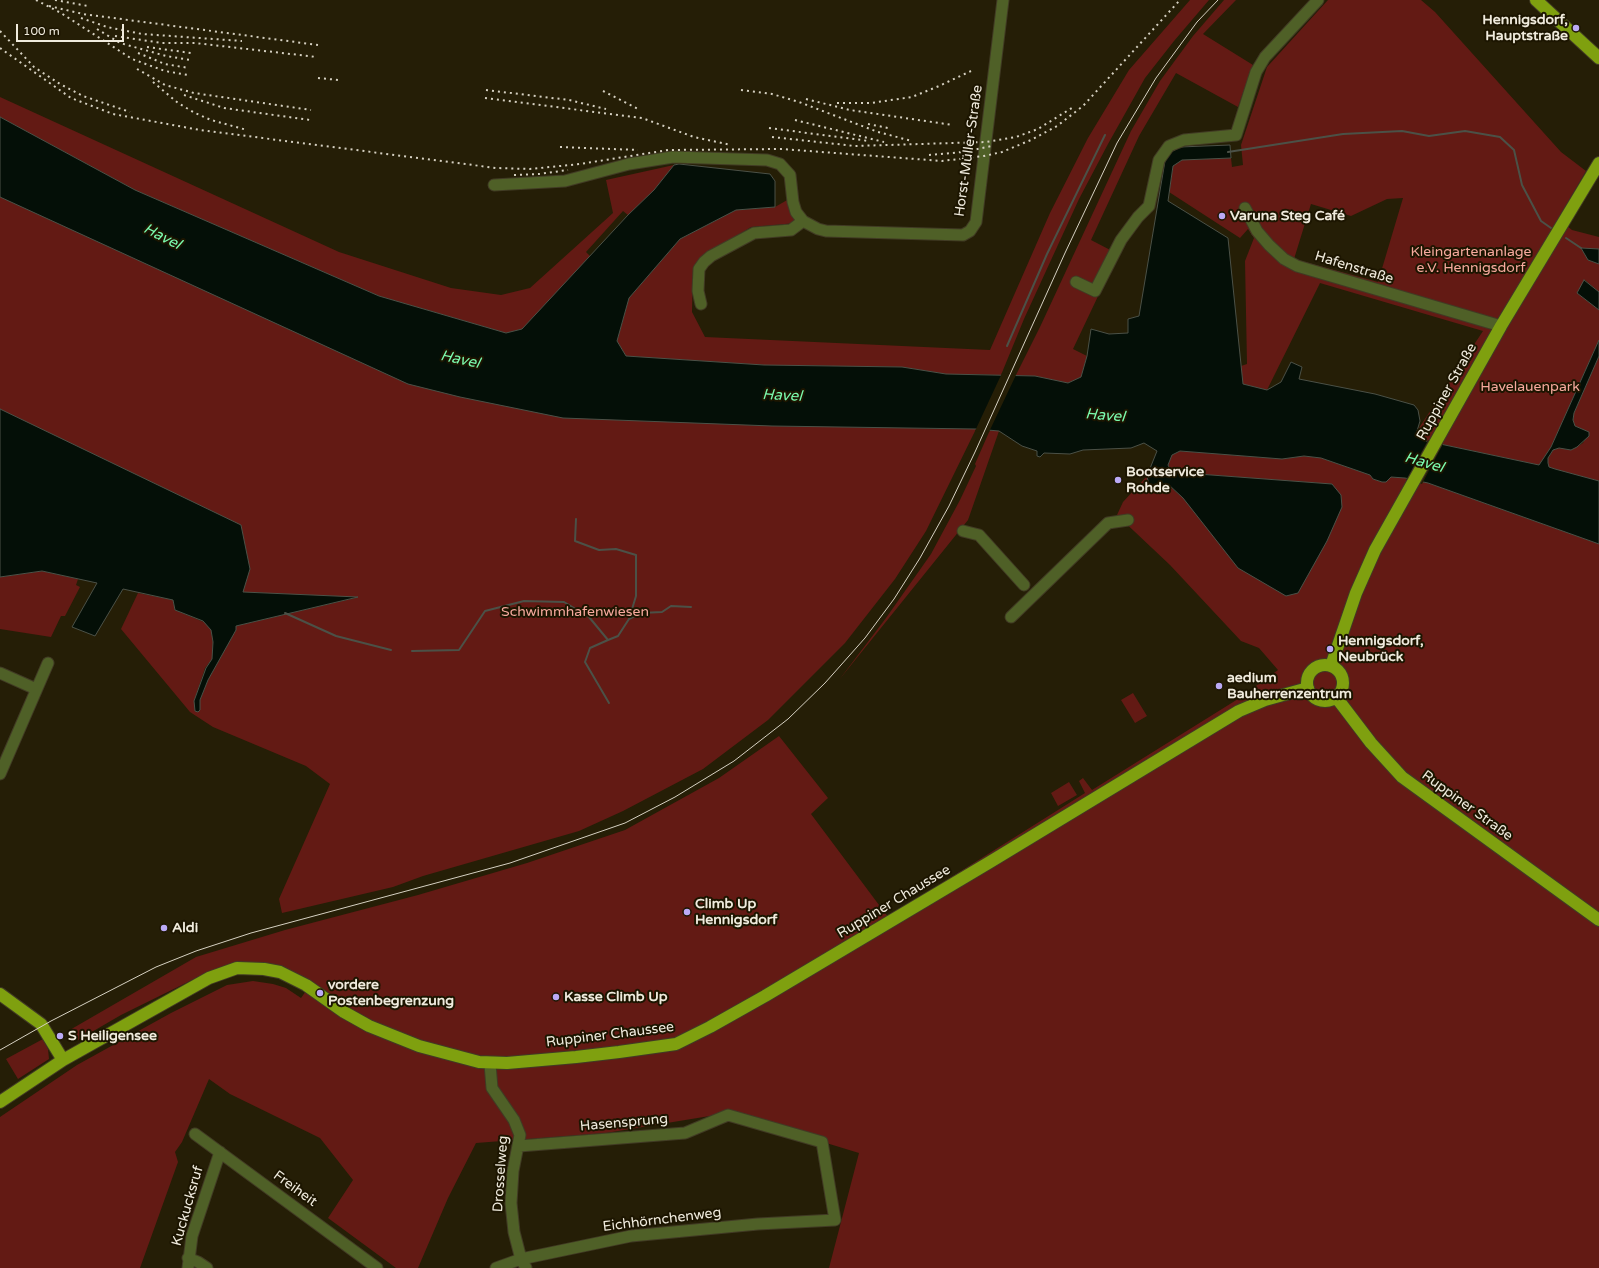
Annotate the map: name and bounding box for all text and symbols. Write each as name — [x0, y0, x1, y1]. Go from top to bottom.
place label: Hennigsdorf, Hauptstraße — [1482, 12, 1568, 44]
scale bar — [18, 16, 126, 42]
marker: Hennigsdorf, Hauptstraße — [1571, 23, 1581, 33]
text: 100 m — [23, 24, 60, 38]
street label: Horst-Müller-Straße — [951, 84, 987, 218]
place label: Varuna Steg Café — [1230, 208, 1345, 224]
marker: Varuna Steg Café — [1217, 211, 1227, 221]
water label: Havel — [140, 220, 184, 254]
park label: Kleingartenanlage e.V. Hennigsdorf — [1410, 244, 1532, 276]
street label: Hafenstraße — [1313, 248, 1395, 288]
street label: Ruppiner Straße — [1413, 341, 1481, 443]
water label: Havel — [439, 347, 481, 373]
park label: Havelauenpark — [1480, 379, 1580, 395]
water label: Havel — [762, 386, 802, 406]
water label: Havel — [1084, 405, 1126, 427]
water label: Havel — [1402, 449, 1446, 477]
place label: Bootservice Rohde — [1126, 464, 1204, 496]
marker: Bootservice Rohde — [1113, 475, 1123, 485]
park label: Schwimmhafenwiesen — [501, 604, 649, 620]
place label: Hennigsdorf, Neubrück — [1338, 633, 1424, 666]
marker: Hennigsdorf, Neubrück — [1325, 644, 1335, 654]
place label: aedium Bauherrenzentrum — [1227, 670, 1352, 702]
marker: aedium Bauherrenzentrum — [1214, 681, 1224, 691]
street label: Ruppiner Straße — [1418, 767, 1516, 845]
street label: Ruppiner Chaussee — [834, 862, 954, 942]
place label: Climb Up Hennigsdorf — [695, 896, 777, 928]
marker: Climb Up Hennigsdorf — [682, 907, 692, 917]
place label: Aldi — [172, 920, 198, 936]
marker: Aldi — [159, 923, 169, 933]
place label: vordere Postenbegrenzung — [328, 977, 454, 1010]
marker: vordere Postenbegrenzung — [315, 988, 325, 998]
place label: Kasse Climb Up — [564, 989, 667, 1005]
marker: Kasse Climb Up — [551, 992, 561, 1002]
street label: Ruppiner Chaussee — [545, 1019, 675, 1051]
place label: S Heiligensee — [68, 1028, 157, 1044]
marker: S Heiligensee — [55, 1031, 65, 1041]
street label: Hasensprung — [579, 1111, 669, 1135]
street label: Drosselweg — [490, 1135, 512, 1213]
street label: Kuckucksruf — [169, 1164, 207, 1248]
street label: Freiheit — [270, 1168, 320, 1210]
street label: Eichhörnchenweg — [602, 1204, 722, 1236]

